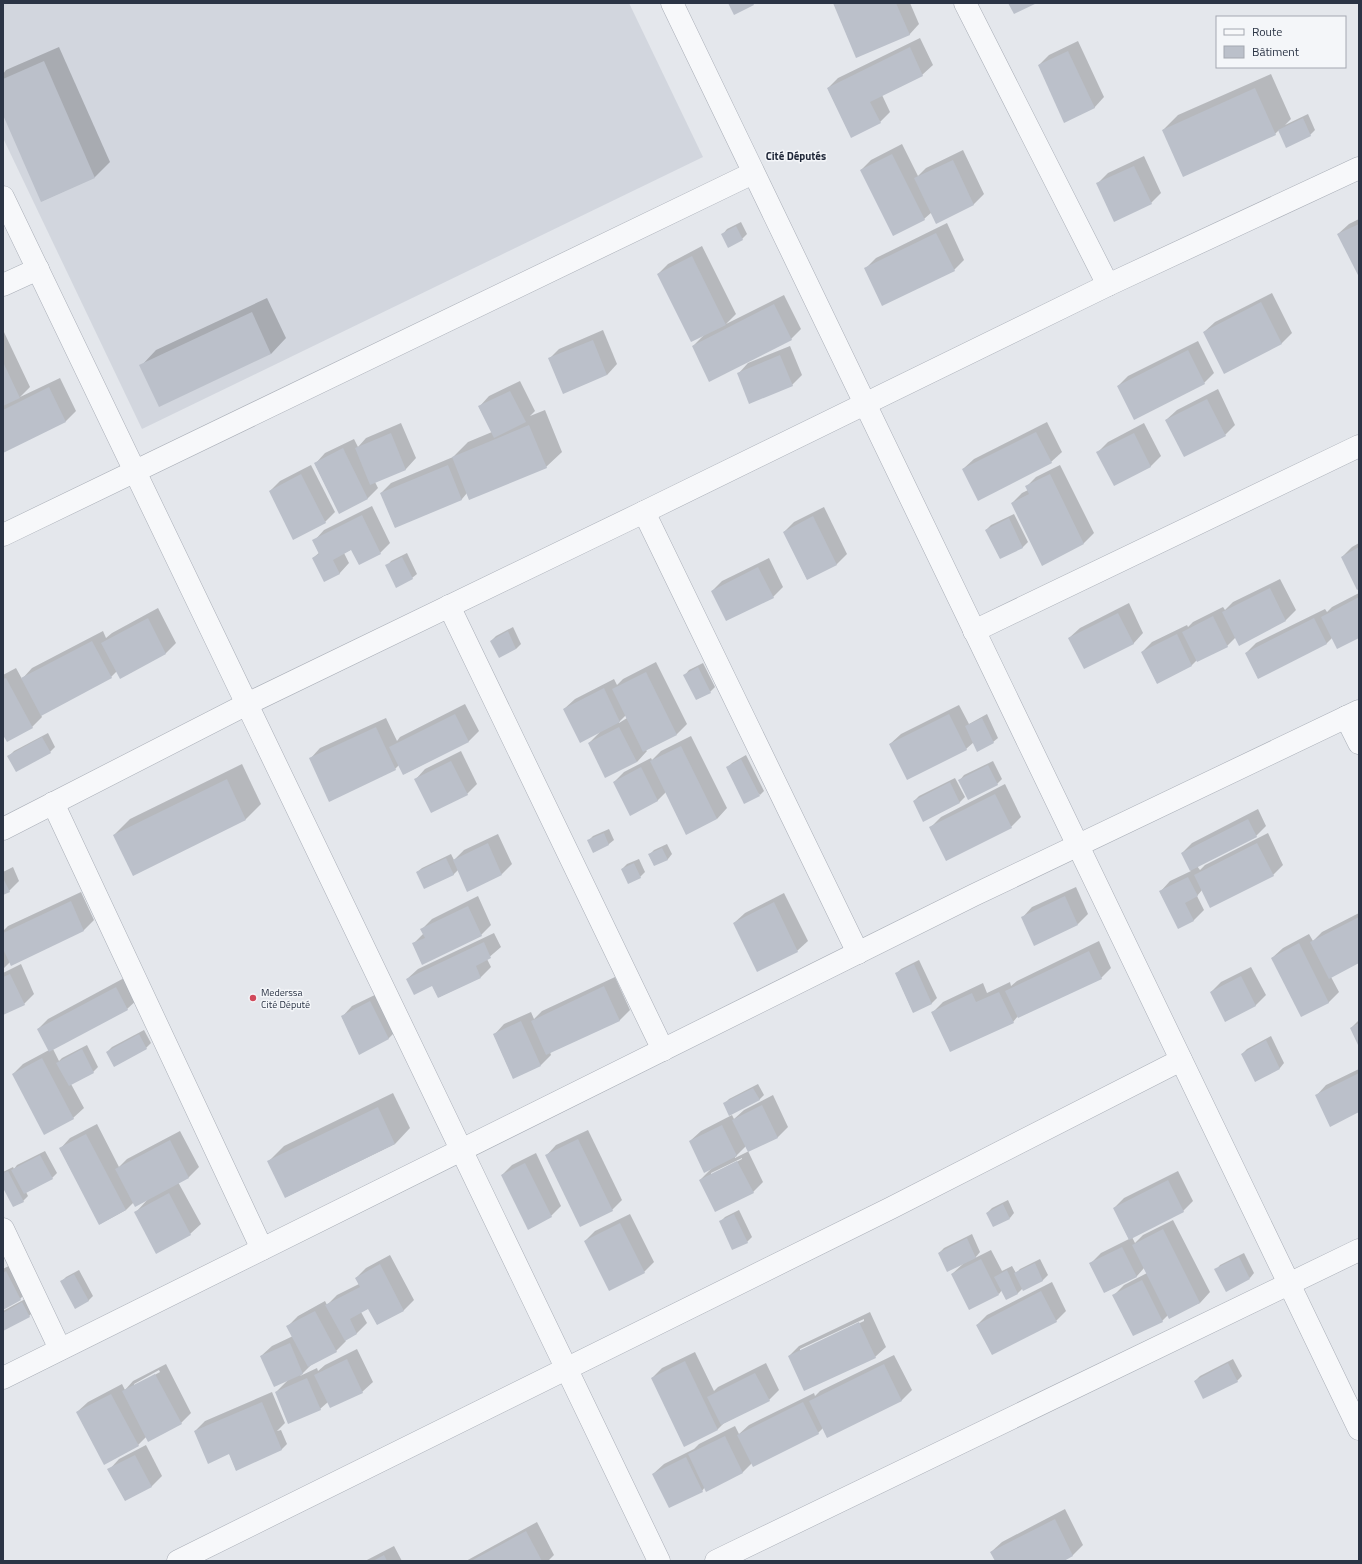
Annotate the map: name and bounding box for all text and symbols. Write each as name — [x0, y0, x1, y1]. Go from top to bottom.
legend — [1216, 16, 1346, 68]
text: Route — [1252, 22, 1282, 41]
text: Bâtiment — [1252, 42, 1300, 61]
district label: Cité Députés — [766, 148, 826, 164]
place label: Mederssa Cité Député — [261, 985, 310, 1012]
marker: Mederssa Cité Député — [248, 993, 258, 1003]

